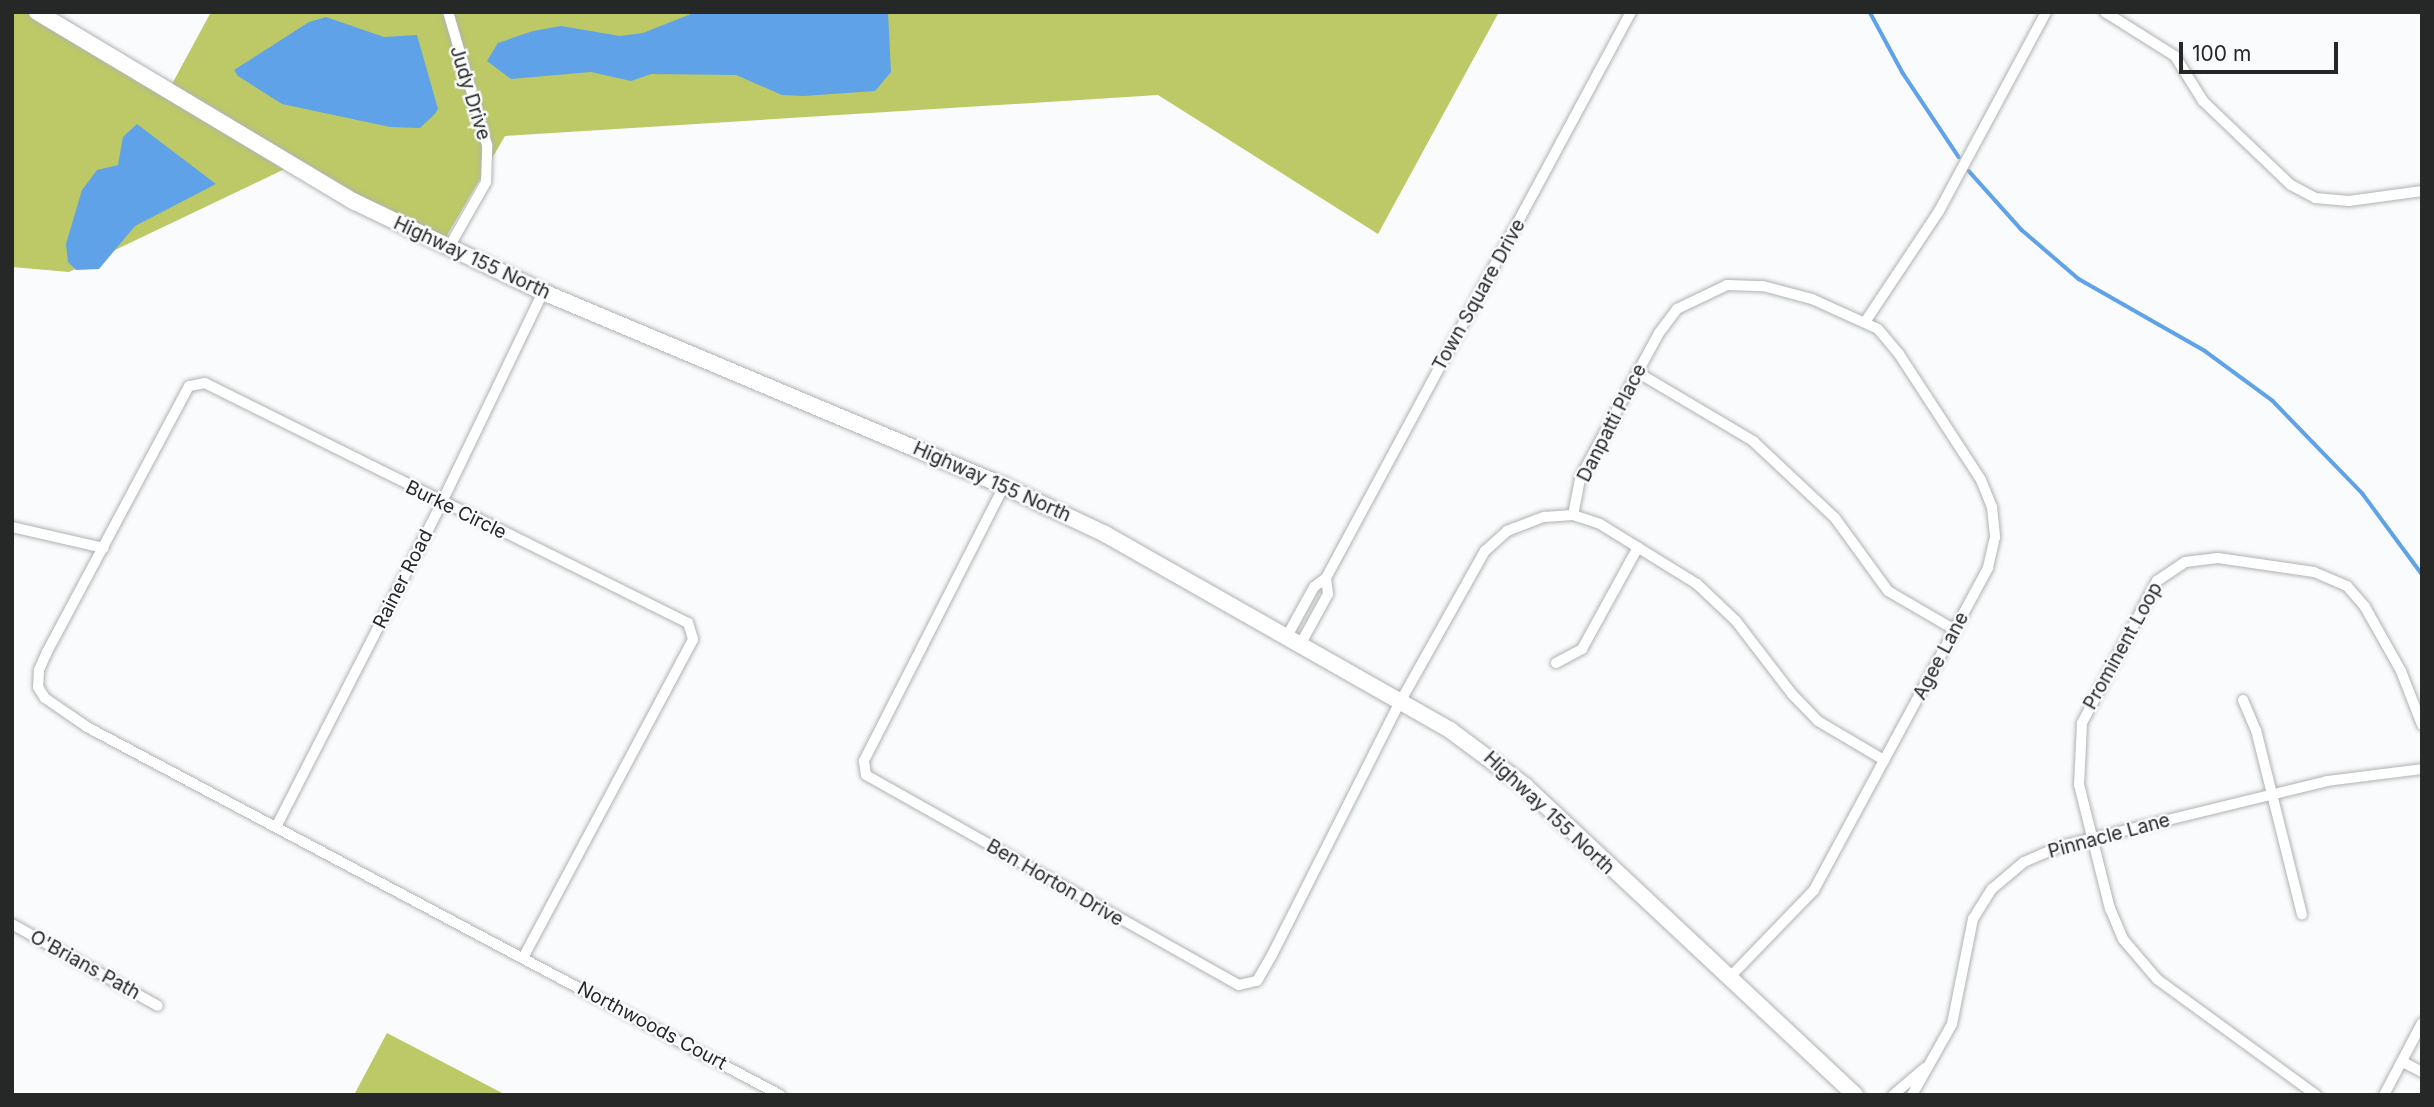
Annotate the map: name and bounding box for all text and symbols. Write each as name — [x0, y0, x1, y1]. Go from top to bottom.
scale bar — [2182, 28, 2341, 72]
text: 100 m — [2192, 41, 2251, 66]
street label: Judy Drive — [445, 43, 495, 143]
street label: Highway 155 North — [390, 212, 554, 304]
street label: Town Square Drive — [1428, 215, 1530, 375]
street label: Danpatti Place — [1572, 360, 1652, 486]
street label: Highway 155 North — [910, 437, 1074, 527]
street label: Burke Circle — [402, 476, 510, 544]
street label: Rainer Road — [368, 526, 438, 632]
street label: Prominent Loop — [2079, 578, 2167, 714]
street label: Agee Lane — [1908, 608, 1974, 704]
street label: Highway 155 North — [1479, 747, 1619, 879]
street label: Pinnacle Lane — [2045, 809, 2173, 863]
street label: Ben Horton Drive — [983, 835, 1127, 931]
street label: O'Brians Path — [26, 925, 144, 1005]
street label: Northwoods Court — [573, 977, 731, 1075]

